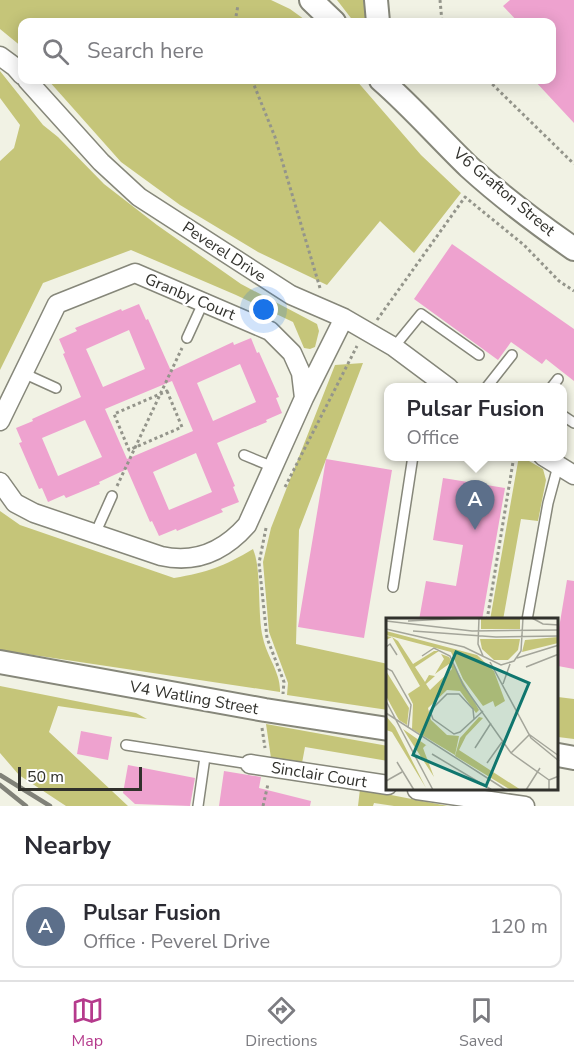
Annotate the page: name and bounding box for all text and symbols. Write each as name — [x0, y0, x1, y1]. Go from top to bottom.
search box — [18, 18, 556, 84]
icon: search — [39, 35, 72, 68]
text: Search here — [87, 36, 204, 66]
street label: V6 Grafton Street — [448, 142, 560, 241]
street label: Peverel Drive — [178, 217, 270, 287]
street label: Granby Court — [141, 268, 239, 326]
your location — [249, 295, 278, 324]
popup — [384, 383, 567, 461]
text: Pulsar Fusion — [407, 394, 544, 424]
text: Office — [407, 424, 459, 451]
pin: A — [456, 480, 494, 530]
inset map — [386, 618, 559, 791]
street label: V4 Watling Street — [127, 676, 260, 720]
street label: Sinclair Court — [270, 757, 369, 793]
scale bar — [18, 764, 142, 792]
text: 50 m — [27, 766, 64, 788]
text: Nearby — [24, 828, 111, 863]
text: Pulsar Fusion — [83, 898, 221, 928]
text: A — [38, 913, 53, 940]
text: 120 m — [490, 913, 548, 940]
text: Office · Peverel Drive — [83, 928, 270, 955]
tab: Map — [71, 994, 104, 1052]
tab: Directions — [245, 994, 317, 1052]
tab: Saved — [459, 994, 503, 1052]

